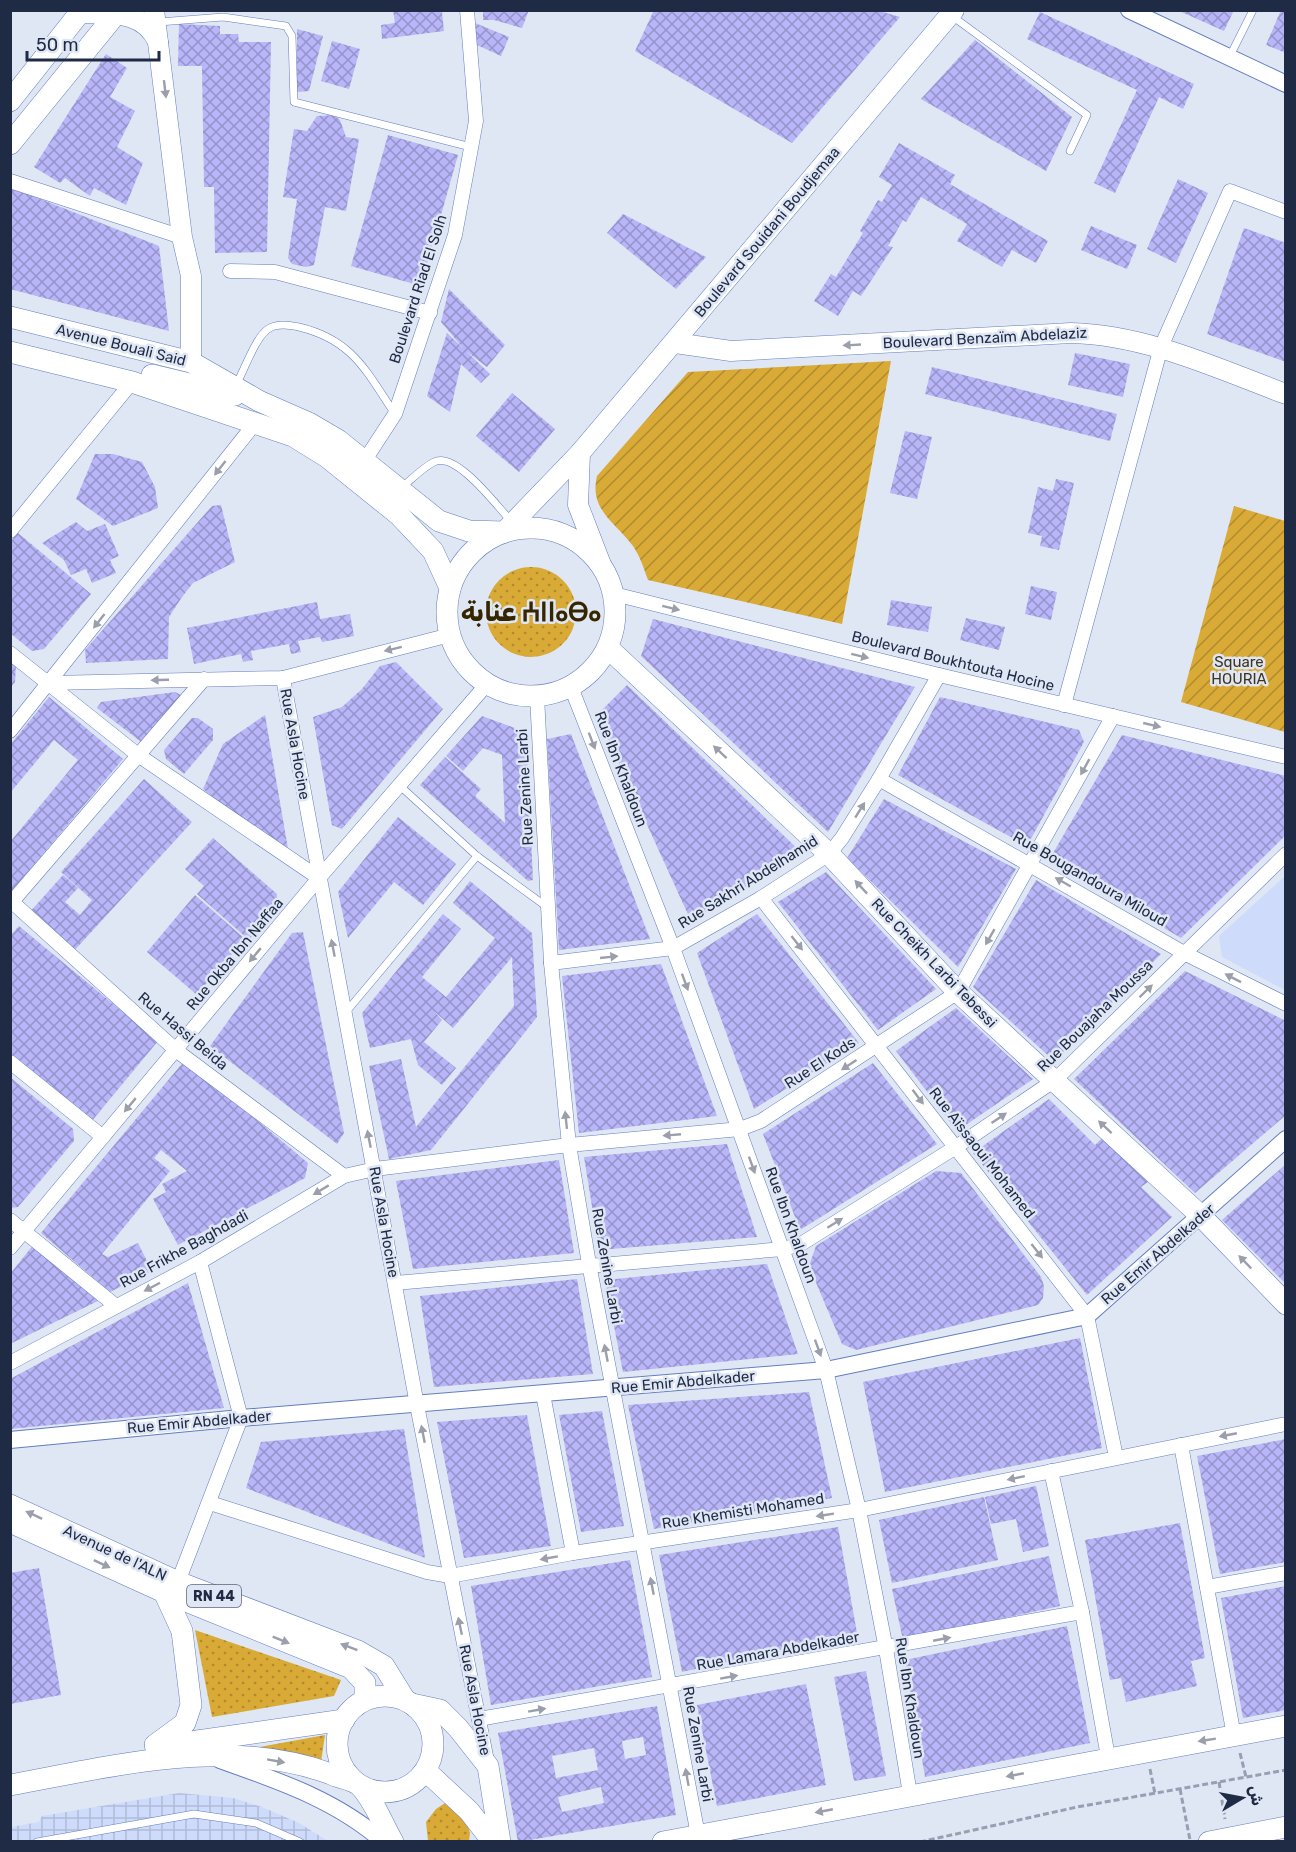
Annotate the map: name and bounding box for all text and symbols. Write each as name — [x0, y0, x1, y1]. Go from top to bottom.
scale bar — [27, 24, 159, 62]
text: 50 m — [36, 34, 79, 56]
one-way arrow — [160, 80, 170, 99]
street label: Boulevard Souidani Boudjemaa — [690, 143, 844, 321]
street label: Boulevard Riad El Solh — [385, 212, 451, 366]
street label: Avenue Bouali Said — [54, 320, 188, 370]
street label: Boulevard Benzaïm Abdelaziz — [882, 324, 1088, 352]
one-way arrow — [843, 340, 862, 349]
one-way arrow — [213, 460, 226, 476]
district label: عنابة ⵄⵏⵏⴰⴱⴰ — [461, 596, 601, 628]
one-way arrow — [662, 604, 680, 614]
one-way arrow — [92, 613, 105, 629]
street label: Boulevard Boukhtouta Hocine — [850, 627, 1056, 695]
one-way arrow — [384, 644, 403, 654]
one-way arrow — [851, 651, 869, 661]
park label: Square HOURIA — [1211, 653, 1267, 688]
one-way arrow — [151, 675, 170, 685]
street label: Rue Asla Hocine — [276, 687, 314, 801]
street label: Rue Ibn Khaldoun — [591, 709, 651, 829]
one-way arrow — [1143, 721, 1161, 731]
street label: Rue Zenine Larbi — [513, 728, 537, 846]
one-way arrow — [588, 732, 598, 750]
one-way arrow — [713, 746, 728, 759]
one-way arrow — [1080, 759, 1090, 776]
one-way arrow — [854, 802, 865, 818]
street label: Rue Bougandoura Miloud — [1010, 828, 1170, 930]
street label: Rue Sakhri Abdelhamid — [675, 832, 821, 932]
one-way arrow — [1055, 877, 1071, 888]
one-way arrow — [854, 881, 868, 895]
street label: Rue Okba Ibn Naffaa — [183, 894, 287, 1014]
street label: Rue Cheikh Larbi Tebessi — [867, 895, 1001, 1031]
one-way arrow — [985, 929, 995, 946]
one-way arrow — [791, 936, 803, 951]
one-way arrow — [328, 938, 337, 957]
one-way arrow — [250, 948, 262, 963]
one-way arrow — [600, 952, 619, 962]
street label: Rue Bouajaha Moussa — [1034, 956, 1156, 1076]
one-way arrow — [681, 973, 691, 991]
one-way arrow — [1225, 973, 1242, 982]
one-way arrow — [1138, 984, 1153, 998]
street label: Rue Hassi Beida — [134, 988, 232, 1074]
street label: Rue El Kods — [781, 1033, 859, 1093]
one-way arrow — [841, 1059, 857, 1071]
street label: Rue Aïssaoui Mohamed — [925, 1084, 1039, 1222]
one-way arrow — [911, 1089, 923, 1104]
one-way arrow — [124, 1097, 137, 1113]
one-way arrow — [561, 1110, 571, 1129]
one-way arrow — [991, 1113, 1007, 1124]
one-way arrow — [1098, 1120, 1112, 1134]
one-way arrow — [364, 1130, 373, 1149]
one-way arrow — [662, 1130, 681, 1140]
one-way arrow — [748, 1156, 758, 1174]
street label: Rue Ibn Khaldoun — [762, 1164, 820, 1286]
street label: Rue Asla Hocine — [365, 1165, 403, 1279]
one-way arrow — [313, 1185, 329, 1196]
street label: Rue Emir Abdelkader — [1098, 1200, 1219, 1308]
street label: Rue Frikhe Baghdadi — [117, 1206, 251, 1292]
street label: Rue Zenine Larbi — [588, 1207, 626, 1325]
one-way arrow — [826, 1217, 843, 1228]
one-way arrow — [1030, 1243, 1043, 1259]
one-way arrow — [1238, 1254, 1252, 1269]
one-way arrow — [143, 1282, 160, 1292]
one-way arrow — [814, 1340, 824, 1358]
one-way arrow — [601, 1344, 610, 1363]
street label: Rue Emir Abdelkader — [610, 1367, 756, 1397]
street label: Rue Emir Abdelkader — [126, 1407, 272, 1437]
one-way arrow — [418, 1425, 427, 1444]
one-way arrow — [1218, 1431, 1237, 1440]
one-way arrow — [1007, 1474, 1026, 1483]
street label: Rue Khemisti Mohamed — [661, 1489, 825, 1533]
one-way arrow — [25, 1511, 42, 1520]
one-way arrow — [815, 1511, 834, 1520]
street label: Avenue de l'ALN — [60, 1521, 170, 1585]
one-way arrow — [540, 1554, 559, 1563]
one-way arrow — [93, 1559, 110, 1568]
one-way arrow — [647, 1576, 656, 1595]
road number: RN 44 — [187, 1585, 241, 1607]
one-way arrow — [455, 1616, 464, 1635]
street label: Rue Lamara Abdelkader — [695, 1628, 861, 1674]
one-way arrow — [932, 1634, 951, 1643]
one-way arrow — [272, 1636, 290, 1645]
street label: Rue Ibn Khaldoun — [892, 1636, 928, 1760]
one-way arrow — [340, 1642, 358, 1652]
street label: Rue Asla Hocine — [455, 1643, 495, 1757]
one-way arrow — [720, 1672, 739, 1681]
street label: Rue Zenine Larbi — [679, 1685, 717, 1803]
one-way arrow — [527, 1705, 546, 1714]
one-way arrow — [1198, 1736, 1217, 1745]
one-way arrow — [267, 1756, 286, 1765]
one-way arrow — [682, 1768, 691, 1787]
north arrow — [1212, 1768, 1272, 1828]
one-way arrow — [1006, 1771, 1025, 1780]
text: ش — [1245, 1784, 1267, 1807]
one-way arrow — [814, 1806, 833, 1815]

